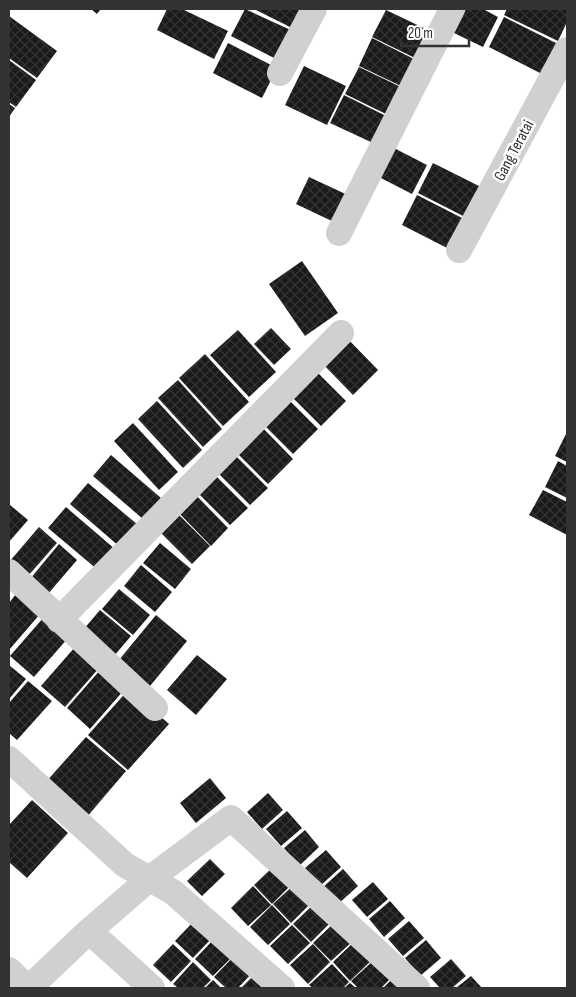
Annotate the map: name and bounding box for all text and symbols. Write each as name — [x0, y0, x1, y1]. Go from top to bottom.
scale bar — [401, 15, 468, 47]
text: 20 m — [408, 24, 433, 43]
street label: Gang Teratai — [490, 117, 538, 184]

